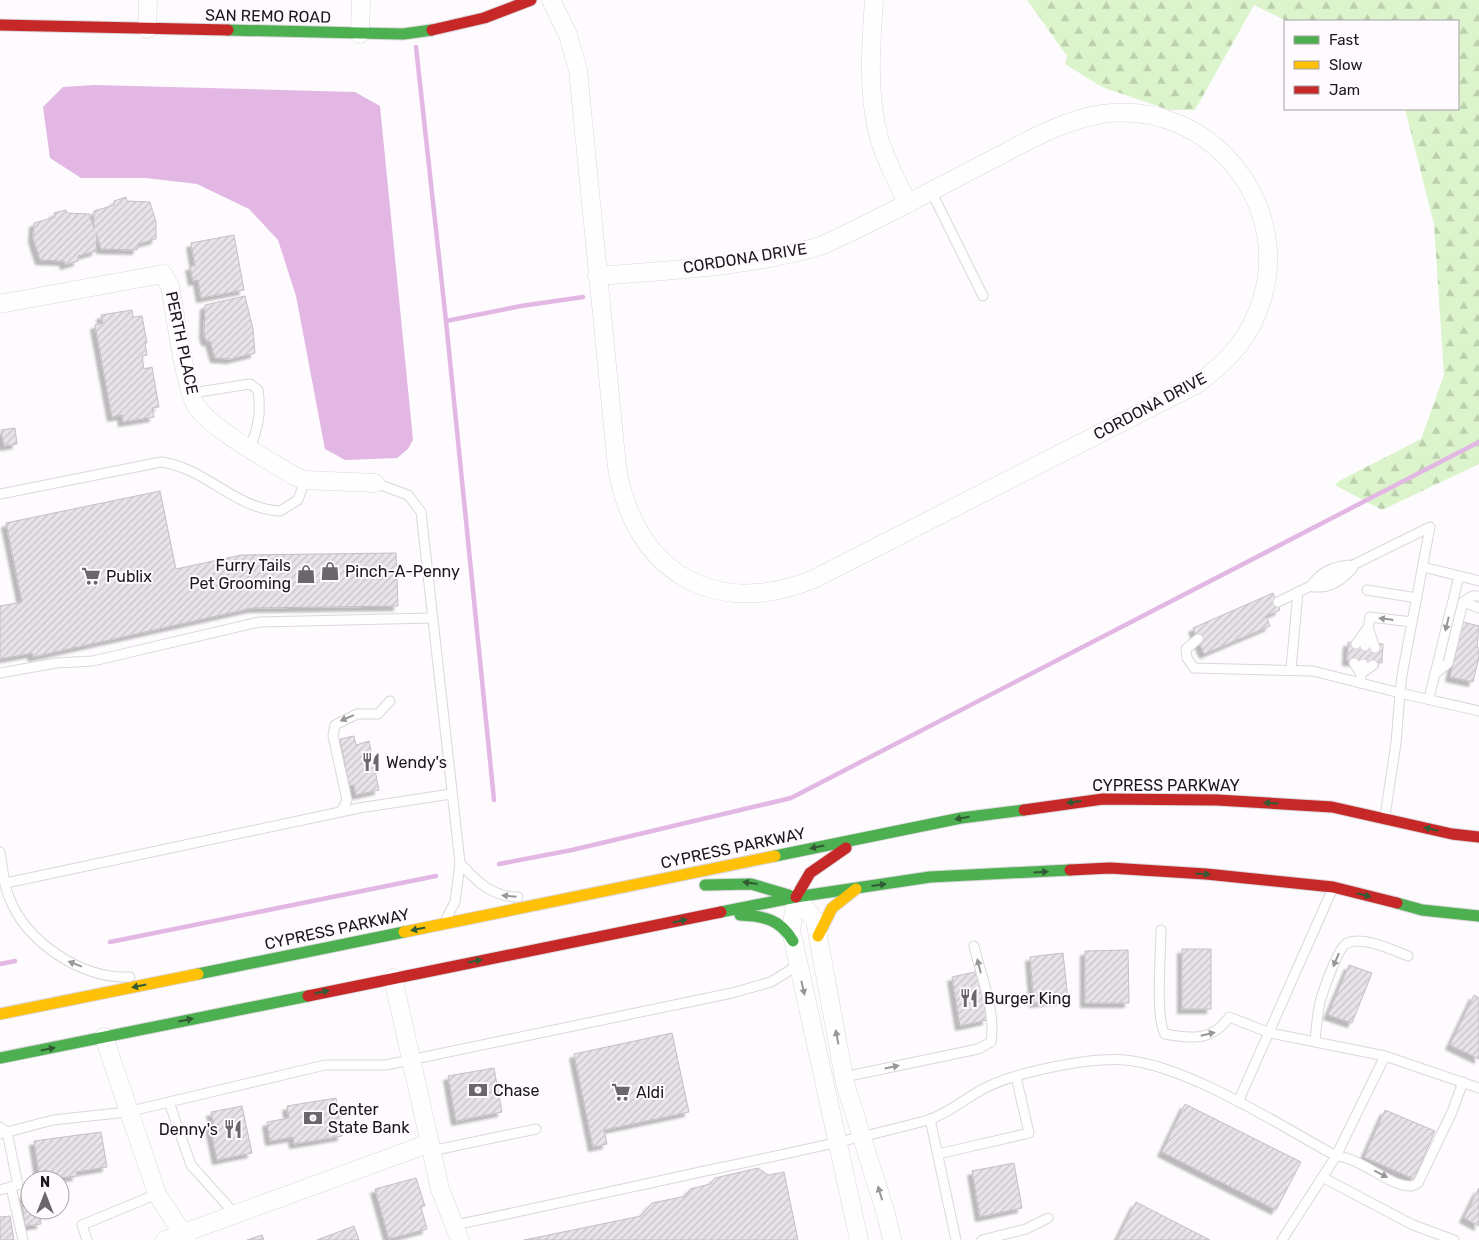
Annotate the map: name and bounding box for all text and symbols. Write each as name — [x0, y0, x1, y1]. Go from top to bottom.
street label: SAN REMO ROAD — [205, 5, 331, 27]
legend — [1284, 20, 1459, 110]
text: Fast — [1329, 31, 1359, 49]
text: Slow — [1329, 56, 1362, 74]
text: Jam — [1329, 81, 1360, 99]
street label: CORDONA DRIVE — [682, 239, 808, 277]
street label: PERTH PLACE — [162, 290, 202, 396]
street label: CORDONA DRIVE — [1090, 368, 1210, 444]
place label: Furry Tails Pet Grooming — [189, 556, 291, 593]
shop icon: Pinch-A-Penny — [319, 560, 341, 582]
place label: Pinch-A-Penny — [345, 562, 460, 581]
shop icon: Furry Tails Pet Grooming — [295, 563, 317, 585]
supermarket icon: Publix — [80, 565, 102, 587]
place label: Publix — [106, 567, 152, 586]
one-way arrow — [1377, 615, 1393, 623]
one-way arrow — [1443, 616, 1451, 631]
one-way arrow — [340, 715, 354, 723]
restaurant icon: Wendy's — [360, 751, 382, 773]
place label: Wendy's — [386, 753, 447, 772]
street label: CYPRESS PARKWAY — [1092, 776, 1240, 795]
one-way arrow — [1066, 798, 1082, 806]
one-way arrow — [1263, 799, 1279, 807]
one-way arrow — [954, 814, 970, 822]
street label: CYPRESS PARKWAY — [659, 823, 807, 873]
one-way arrow — [1423, 825, 1438, 833]
one-way arrow — [808, 844, 824, 852]
one-way arrow — [1033, 867, 1049, 875]
one-way arrow — [1195, 870, 1211, 878]
one-way arrow — [741, 879, 757, 887]
one-way arrow — [871, 881, 887, 889]
one-way arrow — [1356, 891, 1371, 899]
one-way arrow — [501, 892, 517, 900]
street label: CYPRESS PARKWAY — [263, 904, 411, 954]
one-way arrow — [672, 916, 688, 924]
one-way arrow — [409, 925, 425, 933]
one-way arrow — [1332, 953, 1340, 968]
one-way arrow — [467, 957, 483, 965]
one-way arrow — [974, 959, 982, 974]
one-way arrow — [67, 960, 82, 968]
one-way arrow — [799, 981, 807, 996]
one-way arrow — [131, 982, 146, 990]
restaurant icon: Burger King — [958, 987, 980, 1009]
one-way arrow — [314, 988, 330, 996]
place label: Burger King — [984, 989, 1071, 1008]
one-way arrow — [178, 1016, 194, 1024]
one-way arrow — [832, 1028, 840, 1044]
one-way arrow — [1200, 1030, 1216, 1038]
one-way arrow — [40, 1044, 56, 1052]
one-way arrow — [885, 1063, 900, 1071]
bank icon: Chase — [467, 1079, 489, 1101]
place label: Chase — [493, 1081, 539, 1100]
supermarket icon: Aldi — [610, 1081, 632, 1103]
place label: Aldi — [636, 1083, 664, 1102]
place label: Center State Bank — [328, 1100, 410, 1137]
bank icon: Center State Bank — [302, 1107, 324, 1129]
restaurant icon: Denny's — [222, 1118, 244, 1140]
place label: Denny's — [159, 1120, 218, 1139]
north arrow — [20, 1170, 70, 1220]
one-way arrow — [1373, 1170, 1388, 1178]
text: N — [40, 1174, 50, 1191]
one-way arrow — [875, 1185, 883, 1200]

